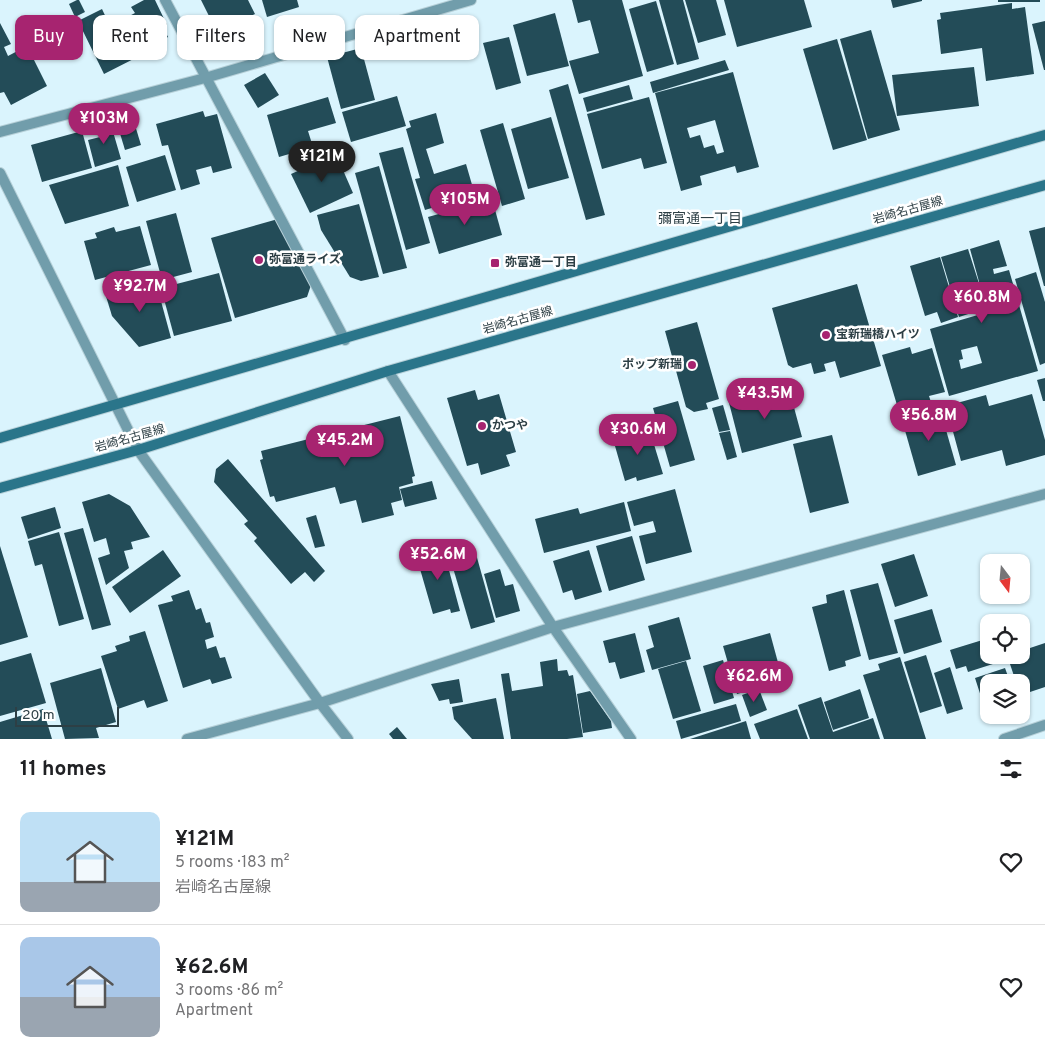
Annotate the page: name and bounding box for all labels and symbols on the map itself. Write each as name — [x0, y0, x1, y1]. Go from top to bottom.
pin: ¥103M — [69, 102, 139, 145]
pin: ¥121M — [287, 140, 357, 183]
pin: ¥105M — [430, 184, 500, 226]
street label: 岩崎名古屋線 — [871, 193, 945, 229]
district label: 彌富通一丁目 — [658, 211, 742, 228]
place label: 弥富通ライズ — [269, 252, 341, 268]
marker: 弥富通ライズ — [253, 254, 265, 266]
place label: 弥富通一丁目 — [505, 255, 577, 271]
marker: 弥富通一丁目 — [489, 257, 501, 269]
pin: ¥92.7M — [99, 270, 181, 313]
pin: ¥60.8M — [941, 282, 1023, 324]
street label: 岩崎名古屋線 — [481, 303, 555, 339]
place label: 宝新瑞橋ハイツ — [836, 327, 920, 343]
marker: 宝新瑞橋ハイツ — [820, 329, 832, 341]
place label: ポップ新瑞 — [622, 357, 682, 373]
marker: ポップ新瑞 — [686, 359, 698, 371]
pin: ¥43.5M — [724, 378, 806, 420]
pin: ¥56.8M — [888, 400, 970, 442]
pin: ¥30.6M — [597, 414, 679, 456]
place label: かつや — [492, 418, 528, 434]
marker: かつや — [476, 420, 488, 432]
street label: 岩崎名古屋線 — [93, 421, 167, 457]
pin: ¥45.2M — [304, 424, 386, 467]
pin: ¥52.6M — [397, 538, 479, 581]
north arrow — [980, 554, 1030, 604]
pin: ¥62.6M — [713, 660, 795, 703]
scale bar — [15, 704, 119, 727]

